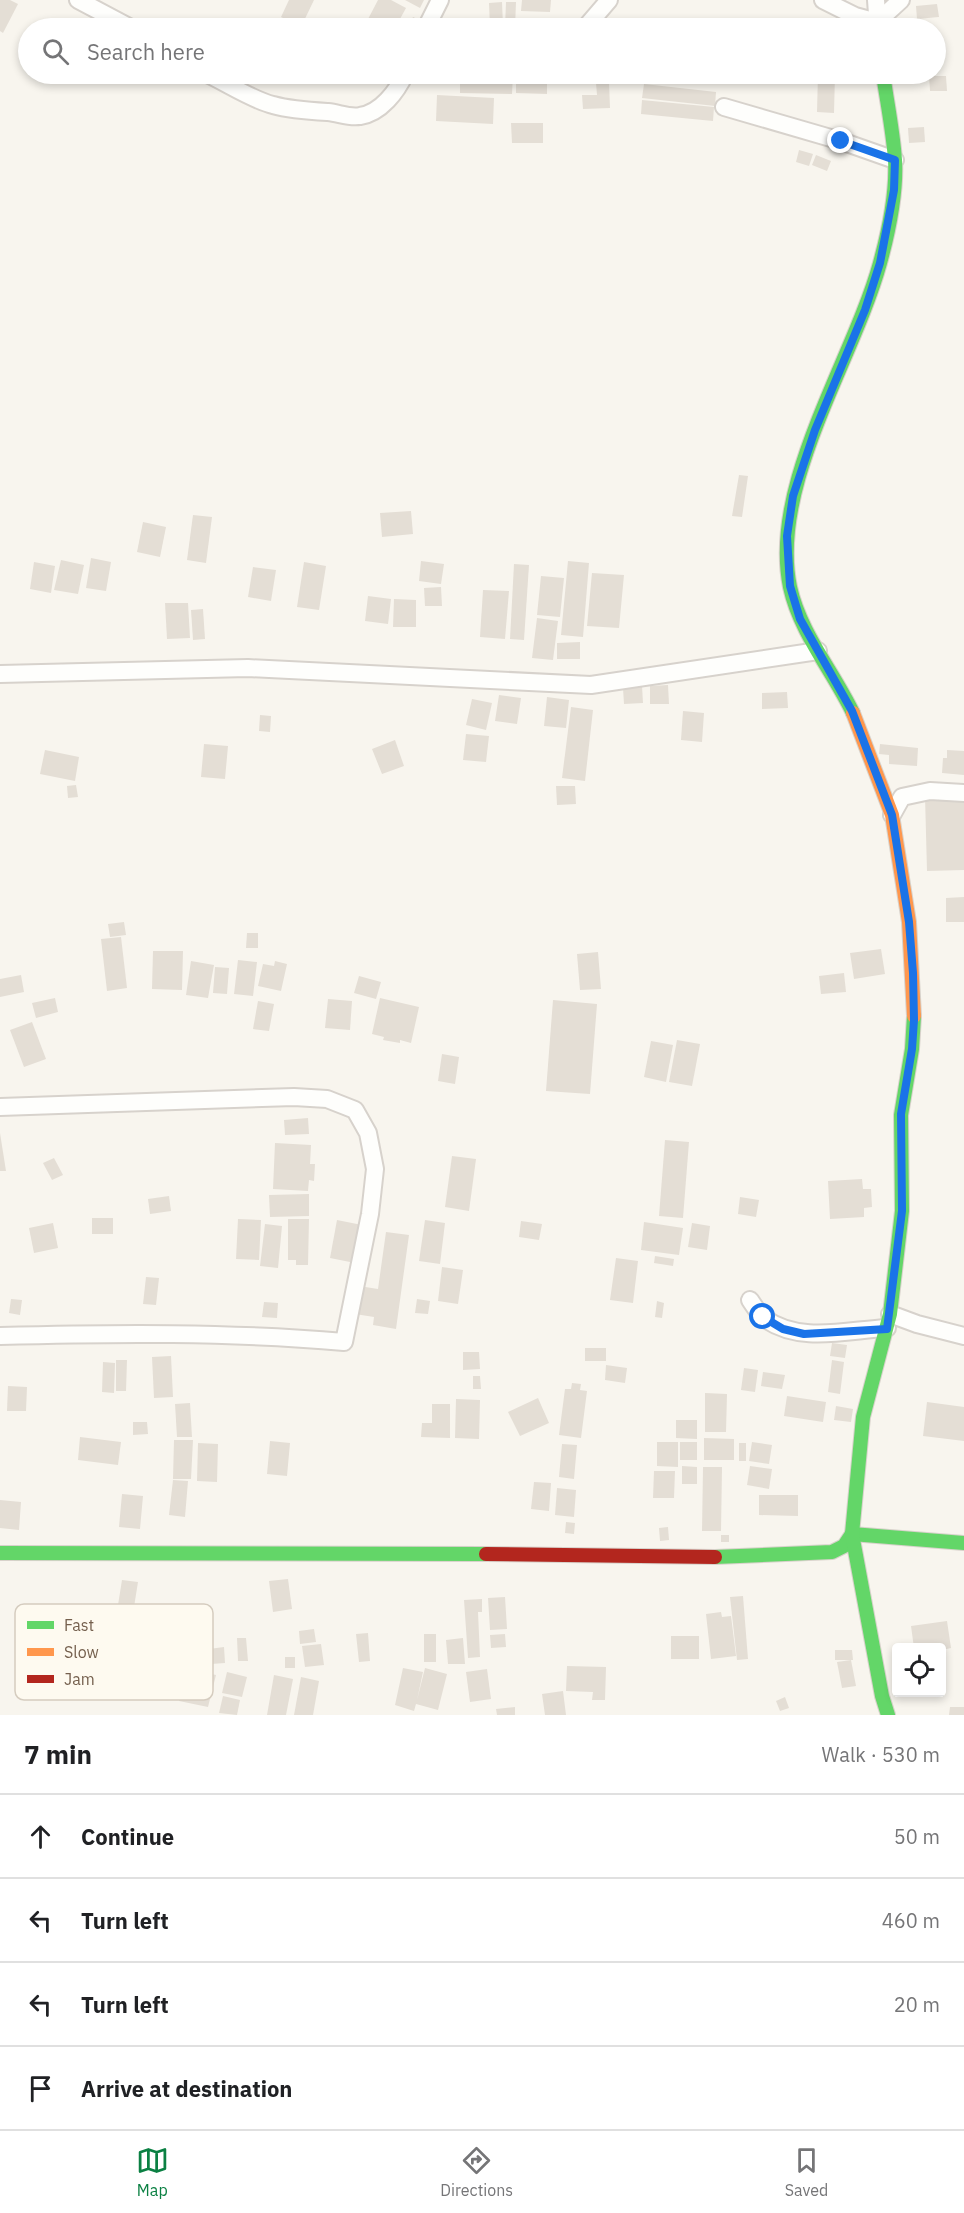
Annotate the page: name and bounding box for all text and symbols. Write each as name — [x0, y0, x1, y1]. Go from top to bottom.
search box — [18, 18, 946, 84]
icon: search — [39, 35, 72, 68]
text: Search here — [87, 37, 205, 66]
route end — [827, 127, 853, 153]
route start — [749, 1303, 775, 1329]
legend — [15, 1604, 213, 1700]
text: Fast — [64, 1615, 94, 1635]
text: Slow — [64, 1642, 99, 1662]
map controls — [892, 1643, 946, 1697]
button: locate — [892, 1643, 946, 1697]
text: Jam — [64, 1669, 95, 1689]
text: 7 min — [24, 1737, 92, 1771]
text: Walk · 530 m — [822, 1741, 940, 1768]
icon: ahead — [24, 1820, 57, 1853]
text: Continue — [81, 1822, 174, 1851]
text: 50 m — [894, 1823, 940, 1850]
icon: left — [24, 1904, 57, 1937]
text: Turn left — [81, 1906, 169, 1935]
text: 460 m — [882, 1907, 940, 1934]
icon: left — [24, 1988, 57, 2021]
text: Turn left — [81, 1990, 169, 2019]
text: 20 m — [894, 1991, 940, 2018]
icon: arrive — [24, 2072, 57, 2105]
text: Arrive at destination — [81, 2074, 292, 2103]
tab: Map — [136, 2144, 169, 2200]
tab: Directions — [440, 2144, 513, 2200]
tab: Saved — [785, 2144, 828, 2200]

